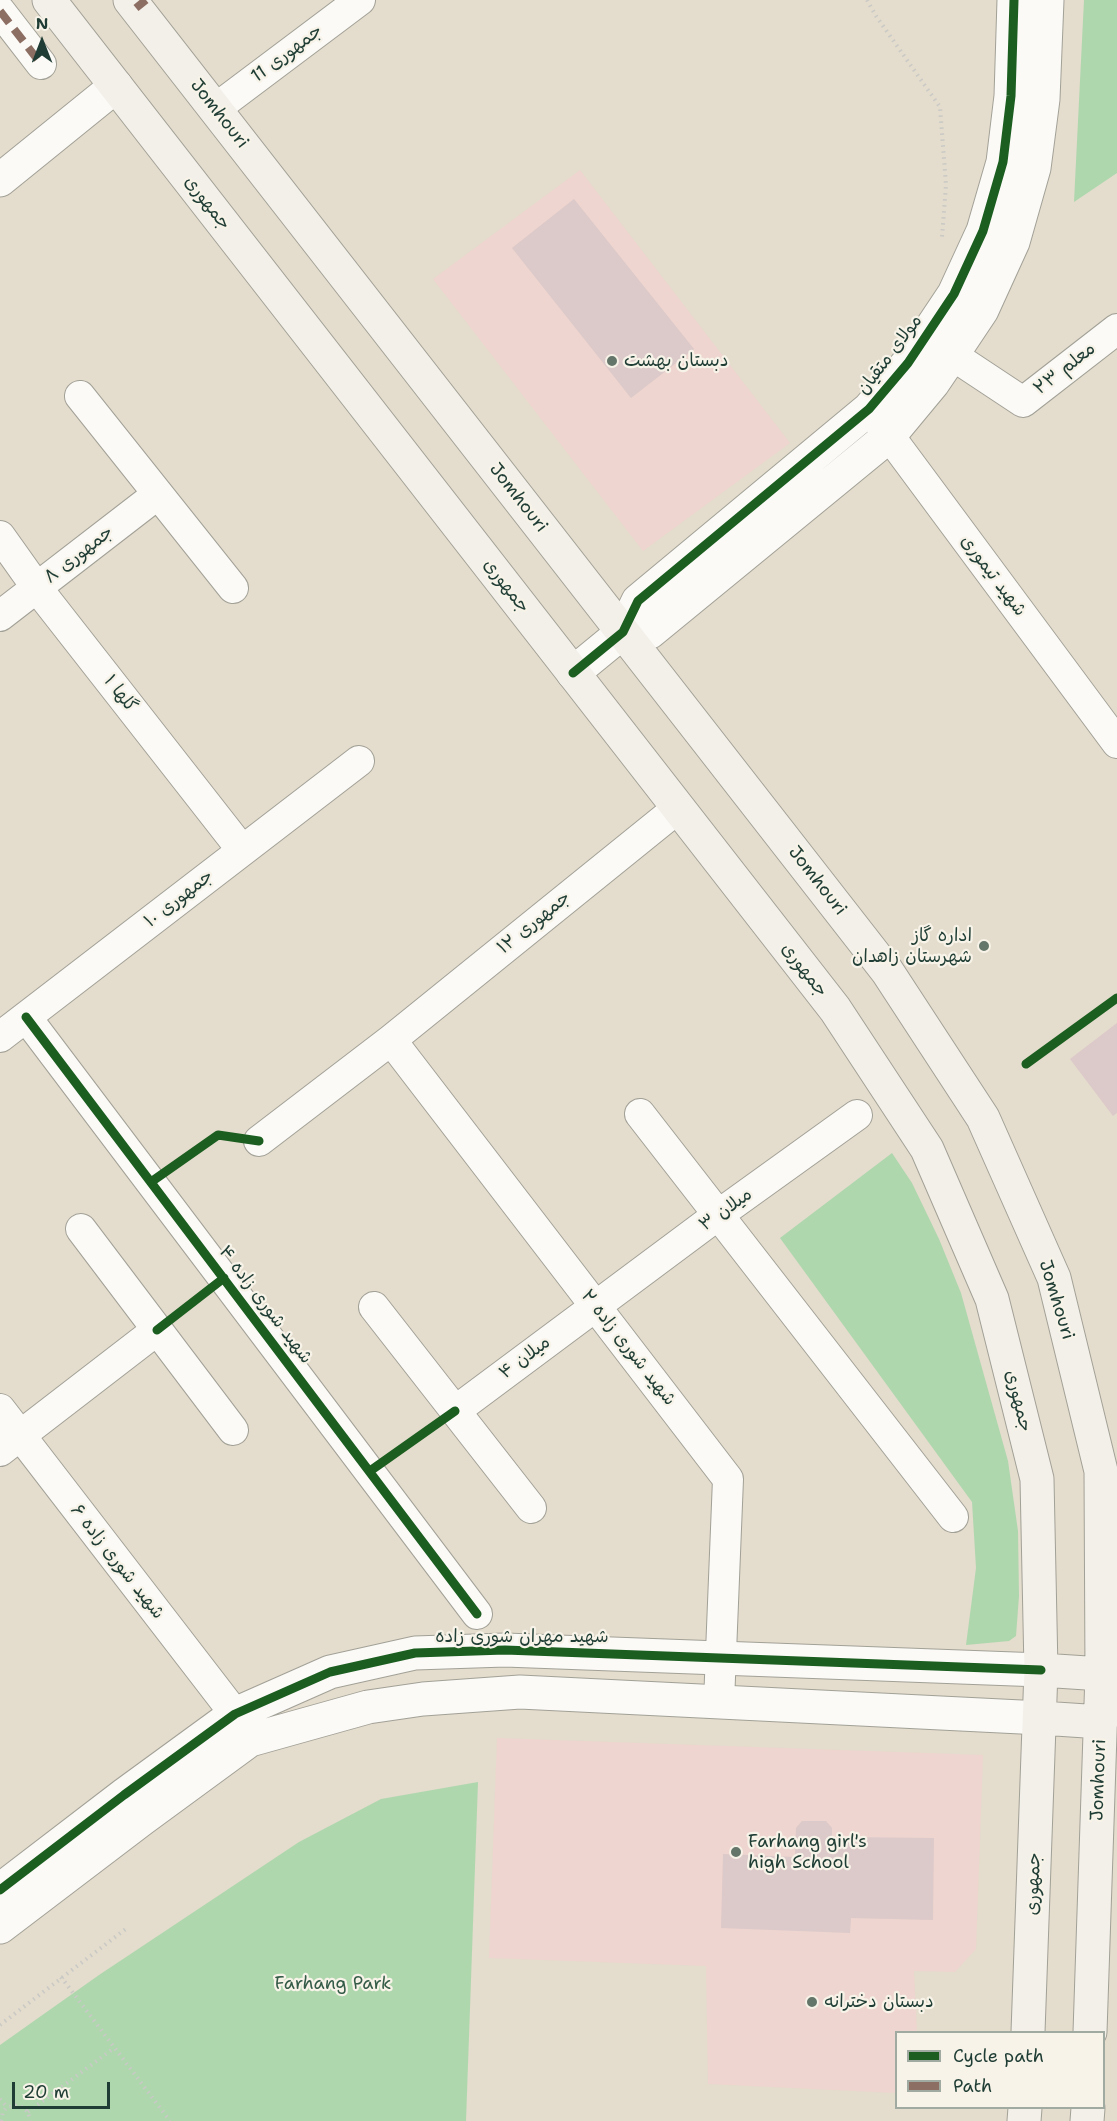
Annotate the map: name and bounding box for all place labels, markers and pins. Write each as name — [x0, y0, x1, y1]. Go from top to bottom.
place label: دبستان بهشت — [624, 350, 728, 372]
marker: دبستان بهشت — [605, 354, 619, 368]
place label: اداره گاز شهرستان زاهدان — [852, 925, 972, 968]
marker: اداره گاز شهرستان زاهدان — [977, 939, 991, 953]
place label: Farhang girl's high School — [748, 1831, 867, 1874]
marker: Farhang girl's high School — [729, 1845, 743, 1859]
place label: دبستان دخترانه — [824, 1991, 934, 2013]
marker: دبستان دخترانه — [805, 1995, 819, 2009]

